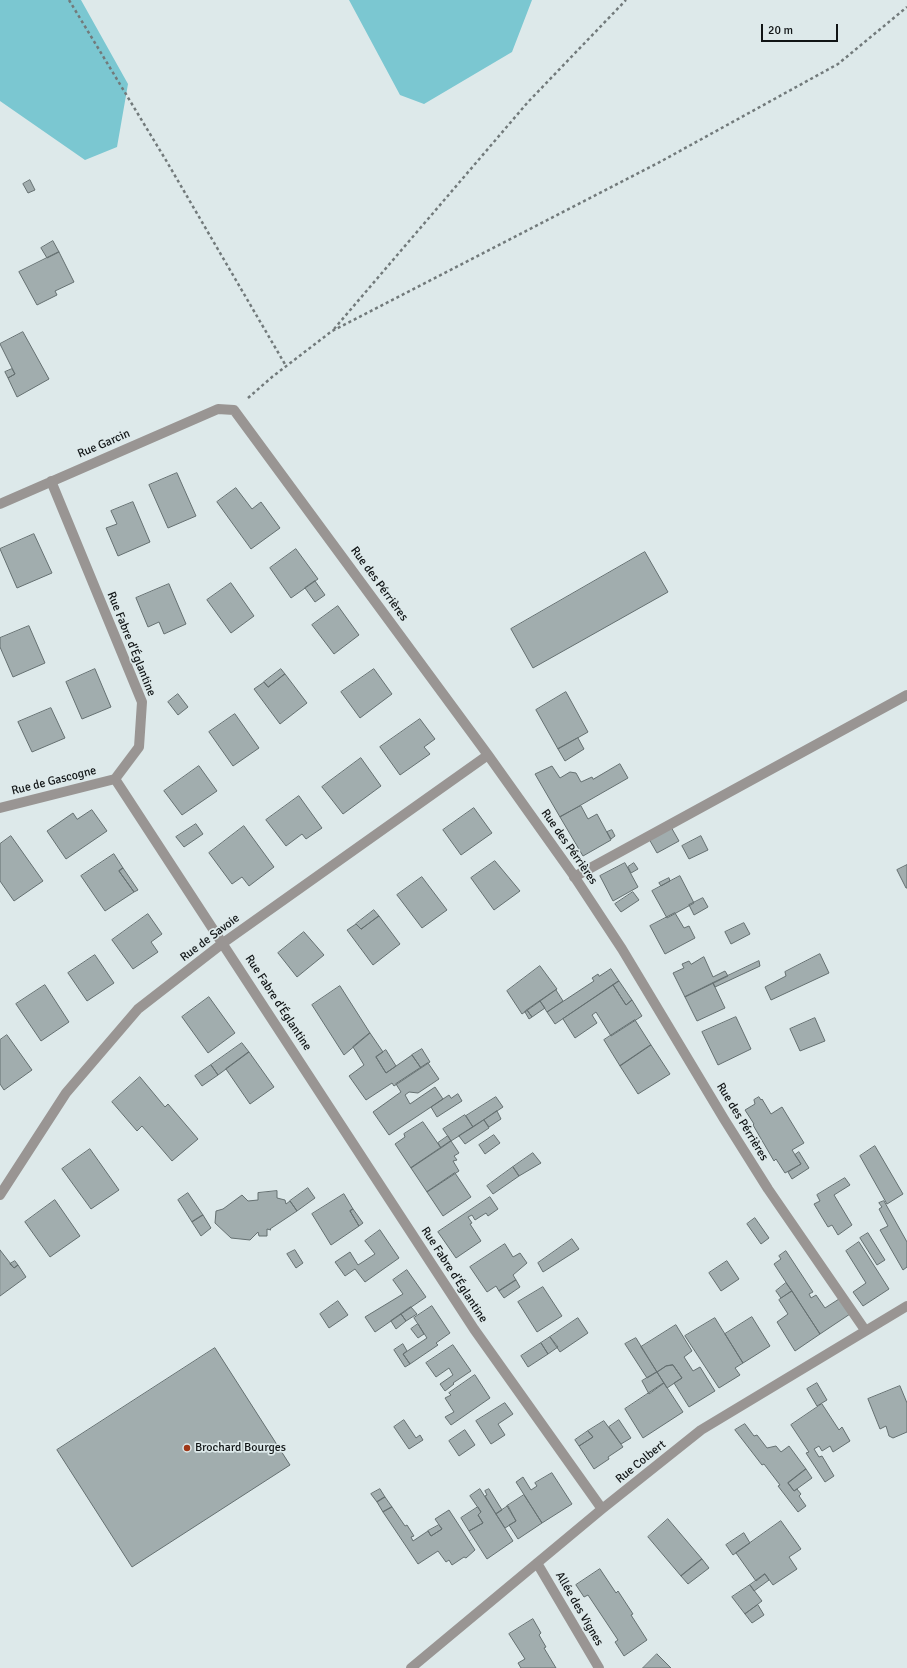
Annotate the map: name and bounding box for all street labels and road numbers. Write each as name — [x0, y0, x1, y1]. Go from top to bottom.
street label: Rue Garcin — [76, 426, 132, 462]
street label: Rue des Pérrières — [347, 544, 411, 624]
street label: Rue Fabre d'Églantine — [103, 590, 159, 698]
street label: Rue de Gascogne — [10, 764, 98, 798]
street label: Rue des Pérrières — [538, 807, 600, 887]
street label: Rue de Savoie — [178, 911, 242, 965]
street label: Rue Fabre d'Églantine — [242, 952, 314, 1054]
street label: Rue des Pérrières — [713, 1080, 771, 1164]
street label: Rue Fabre d'Églantine — [418, 1224, 490, 1326]
street label: Rue Colbert — [613, 1437, 669, 1487]
street label: Allée des Vignes — [552, 1569, 606, 1649]

